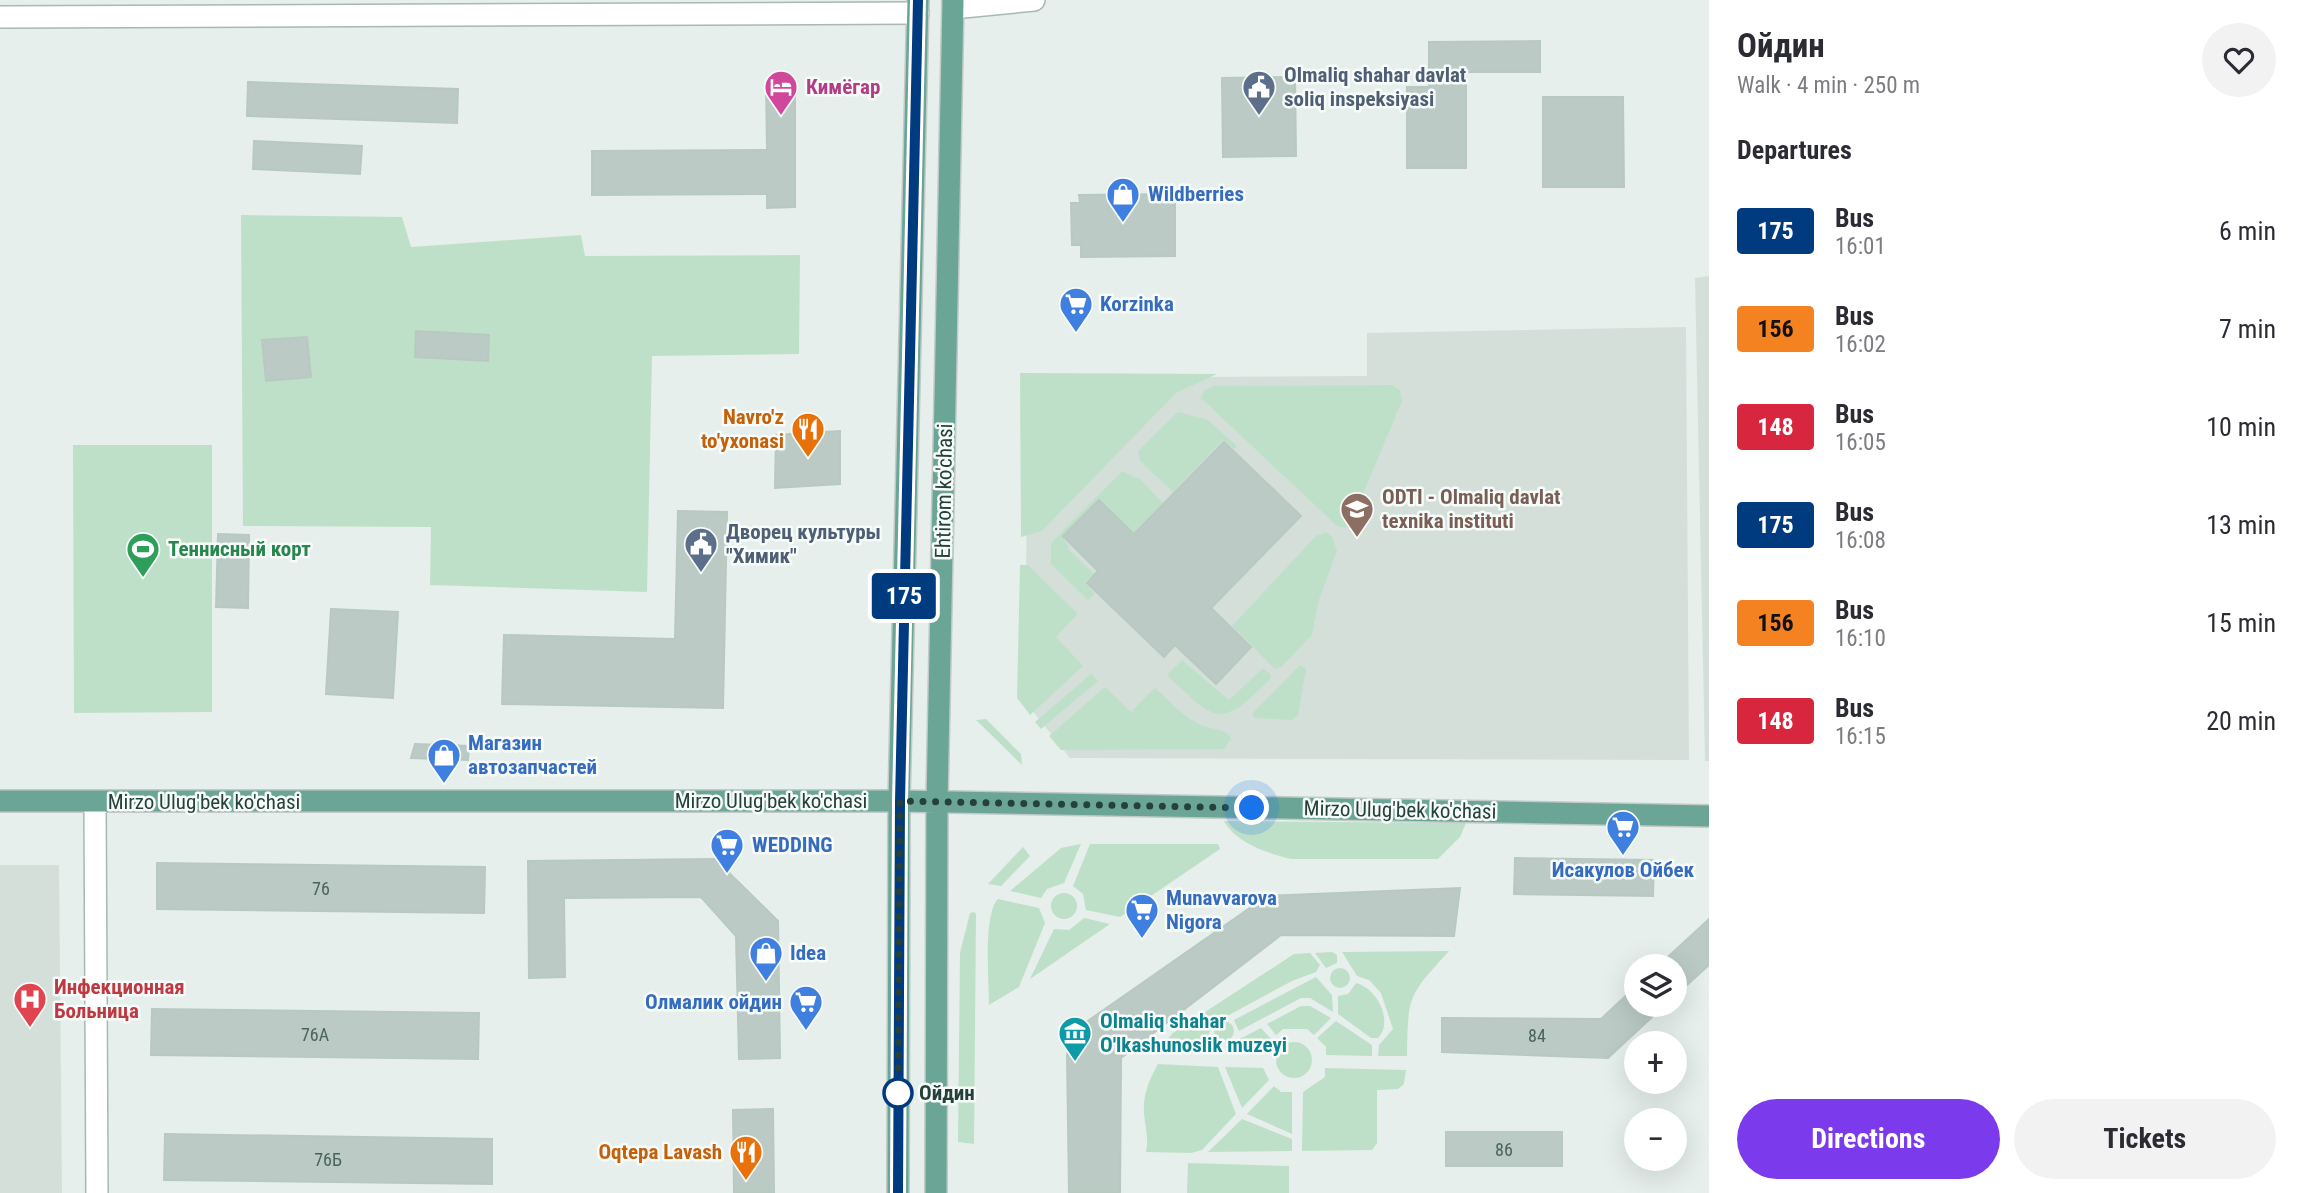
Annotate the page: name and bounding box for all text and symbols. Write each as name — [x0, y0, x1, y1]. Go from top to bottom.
button: heart — [2202, 23, 2276, 97]
text: Ойдин — [1737, 26, 1825, 65]
place label: Olmaliq shahar davlat soliq inspeksiyasi — [1284, 63, 1466, 111]
hotel icon: Кимёгар — [762, 68, 800, 117]
public building icon: Olmaliq shahar davlat soliq inspeksiyasi — [1240, 68, 1278, 117]
text: Walk · 4 min · 250 m — [1737, 72, 1920, 99]
place label: Кимёгар — [806, 75, 880, 99]
text: Departures — [1737, 135, 1852, 165]
shop icon: Wildberries — [1104, 175, 1142, 224]
place label: Wildberries — [1148, 182, 1244, 206]
text: Bus — [1835, 203, 1874, 233]
text: 6 min — [2219, 216, 2276, 246]
text: 175 — [1757, 217, 1794, 245]
text: 16:01 — [1835, 233, 1886, 260]
supermarket icon: Korzinka — [1057, 285, 1095, 334]
place label: Korzinka — [1100, 292, 1174, 316]
text: Bus — [1835, 301, 1874, 331]
text: 7 min — [2219, 314, 2276, 344]
text: 156 — [1757, 315, 1794, 343]
text: 16:02 — [1835, 331, 1886, 358]
text: Bus — [1835, 399, 1874, 429]
place label: Navro'z to'yxonasi — [701, 405, 784, 453]
restaurant icon: Navro'z to'yxonasi — [789, 410, 827, 459]
text: 10 min — [2206, 412, 2276, 442]
text: 148 — [1757, 413, 1794, 441]
street label: Ehtirom ko'chasi — [931, 423, 957, 559]
text: 16:05 — [1835, 429, 1886, 456]
place label: ODTI - Olmaliq davlat texnika instituti — [1382, 485, 1561, 533]
school or university icon: ODTI - Olmaliq davlat texnika instituti — [1338, 490, 1376, 539]
text: Bus — [1835, 497, 1874, 527]
text: 13 min — [2206, 510, 2276, 540]
text: 175 — [1757, 511, 1794, 539]
place label: Дворец культуры "Химик" — [726, 520, 881, 568]
public building icon: Дворец культуры "Химик" — [682, 525, 720, 574]
text: 16:08 — [1835, 527, 1886, 554]
sports icon: Теннисный корт — [124, 530, 162, 579]
place label: Теннисный корт — [168, 537, 311, 561]
line badge: 175 — [864, 573, 944, 619]
text: 175 — [886, 582, 922, 610]
text: Bus — [1835, 595, 1874, 625]
text: 15 min — [2206, 608, 2276, 638]
text: 156 — [1757, 609, 1794, 637]
text: 16:10 — [1835, 625, 1886, 652]
text: Bus — [1835, 693, 1874, 723]
text: 20 min — [2206, 706, 2276, 736]
text: 148 — [1757, 707, 1794, 735]
text: 16:15 — [1835, 723, 1886, 750]
place label: Магазин автозапчастей — [468, 731, 597, 779]
shop icon: Магазин автозапчастей — [425, 736, 463, 785]
street label: Mirzo Ulug'bek ko'chasi — [675, 789, 867, 813]
street label: Mirzo Ulug'bek ko'chasi — [108, 790, 300, 814]
your location — [1234, 790, 1269, 825]
street label: Mirzo Ulug'bek ko'chasi — [1303, 796, 1497, 824]
supermarket icon: Исакулов Ойбек — [1604, 808, 1642, 857]
supermarket icon: WEDDING — [708, 826, 746, 875]
place label: WEDDING — [752, 833, 833, 857]
place label: Исакулов Ойбек — [1552, 858, 1695, 882]
house number: 76 — [312, 878, 330, 899]
place label: Munavvarova Nigora — [1166, 886, 1277, 934]
supermarket icon: Munavvarova Nigora — [1123, 891, 1161, 940]
shop icon: Idea — [747, 934, 785, 983]
place label: Idea — [790, 941, 826, 965]
map controls — [1624, 954, 1687, 1171]
button: layers — [1624, 954, 1687, 1017]
place label: Инфекционная Больница — [54, 975, 185, 1023]
hospital icon: Инфекционная Больница — [11, 980, 49, 1029]
supermarket icon: Олмалик ойдин — [787, 983, 825, 1032]
place label: Олмалик ойдин — [645, 990, 782, 1014]
place label: Olmaliq shahar O'lkashunoslik muzeyi — [1100, 1009, 1287, 1057]
museum icon: Olmaliq shahar O'lkashunoslik muzeyi — [1056, 1014, 1094, 1063]
house number: 76А — [301, 1024, 330, 1045]
house number: 84 — [1528, 1025, 1546, 1046]
button: + — [1624, 1031, 1687, 1094]
marker: Ойдин — [883, 1078, 913, 1108]
place label: Ойдин — [919, 1081, 975, 1105]
button: Directions — [1737, 1099, 2000, 1179]
button: Tickets — [2014, 1099, 2276, 1179]
button: − — [1624, 1108, 1687, 1171]
restaurant icon: Oqtepa Lavash — [727, 1133, 765, 1182]
house number: 86 — [1495, 1139, 1513, 1160]
place label: Oqtepa Lavash — [598, 1140, 722, 1164]
house number: 76Б — [314, 1149, 342, 1170]

